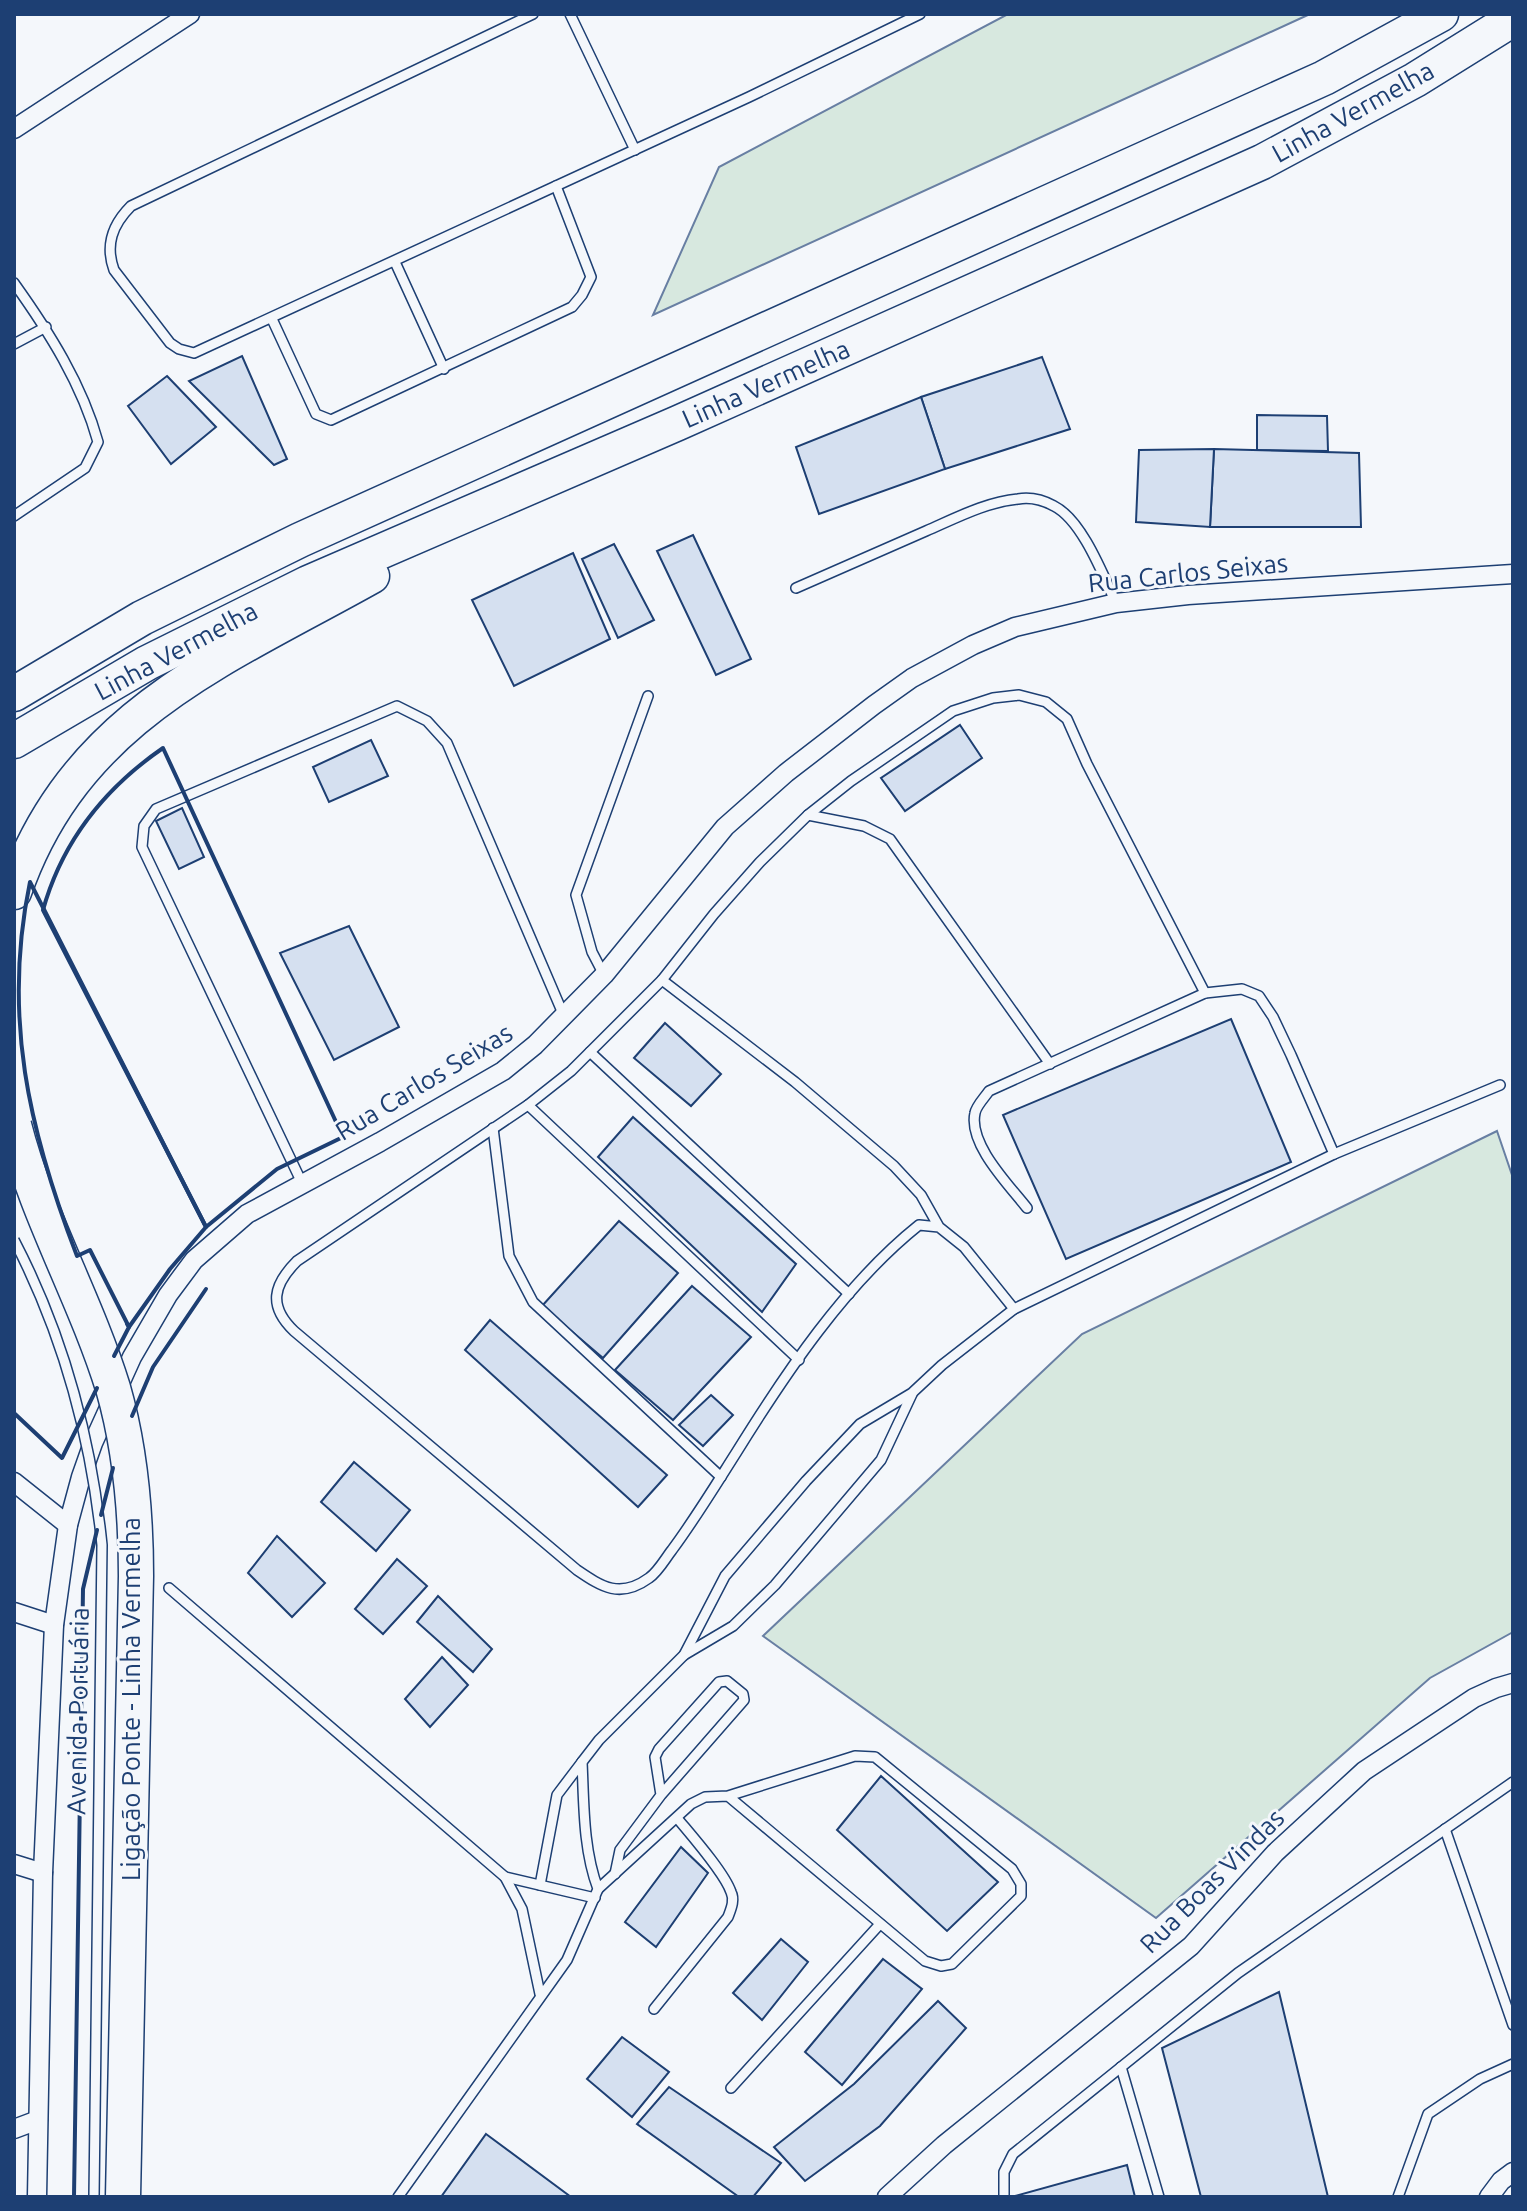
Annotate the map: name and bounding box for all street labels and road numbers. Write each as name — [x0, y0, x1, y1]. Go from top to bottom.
street label: Linha Vermelha — [1267, 55, 1439, 168]
street label: Linha Vermelha — [678, 334, 854, 433]
street label: Rua Carlos Seixas — [1087, 548, 1289, 597]
street label: Linha Vermelha — [89, 595, 262, 706]
street label: Rua Carlos Seixas — [330, 1017, 517, 1146]
street label: Ligação Ponte - Linha Vermelha — [116, 1517, 145, 1881]
street label: Avenida Portuária — [61, 1607, 94, 1815]
street label: Rua Boas Vindas — [1134, 1803, 1289, 1958]

